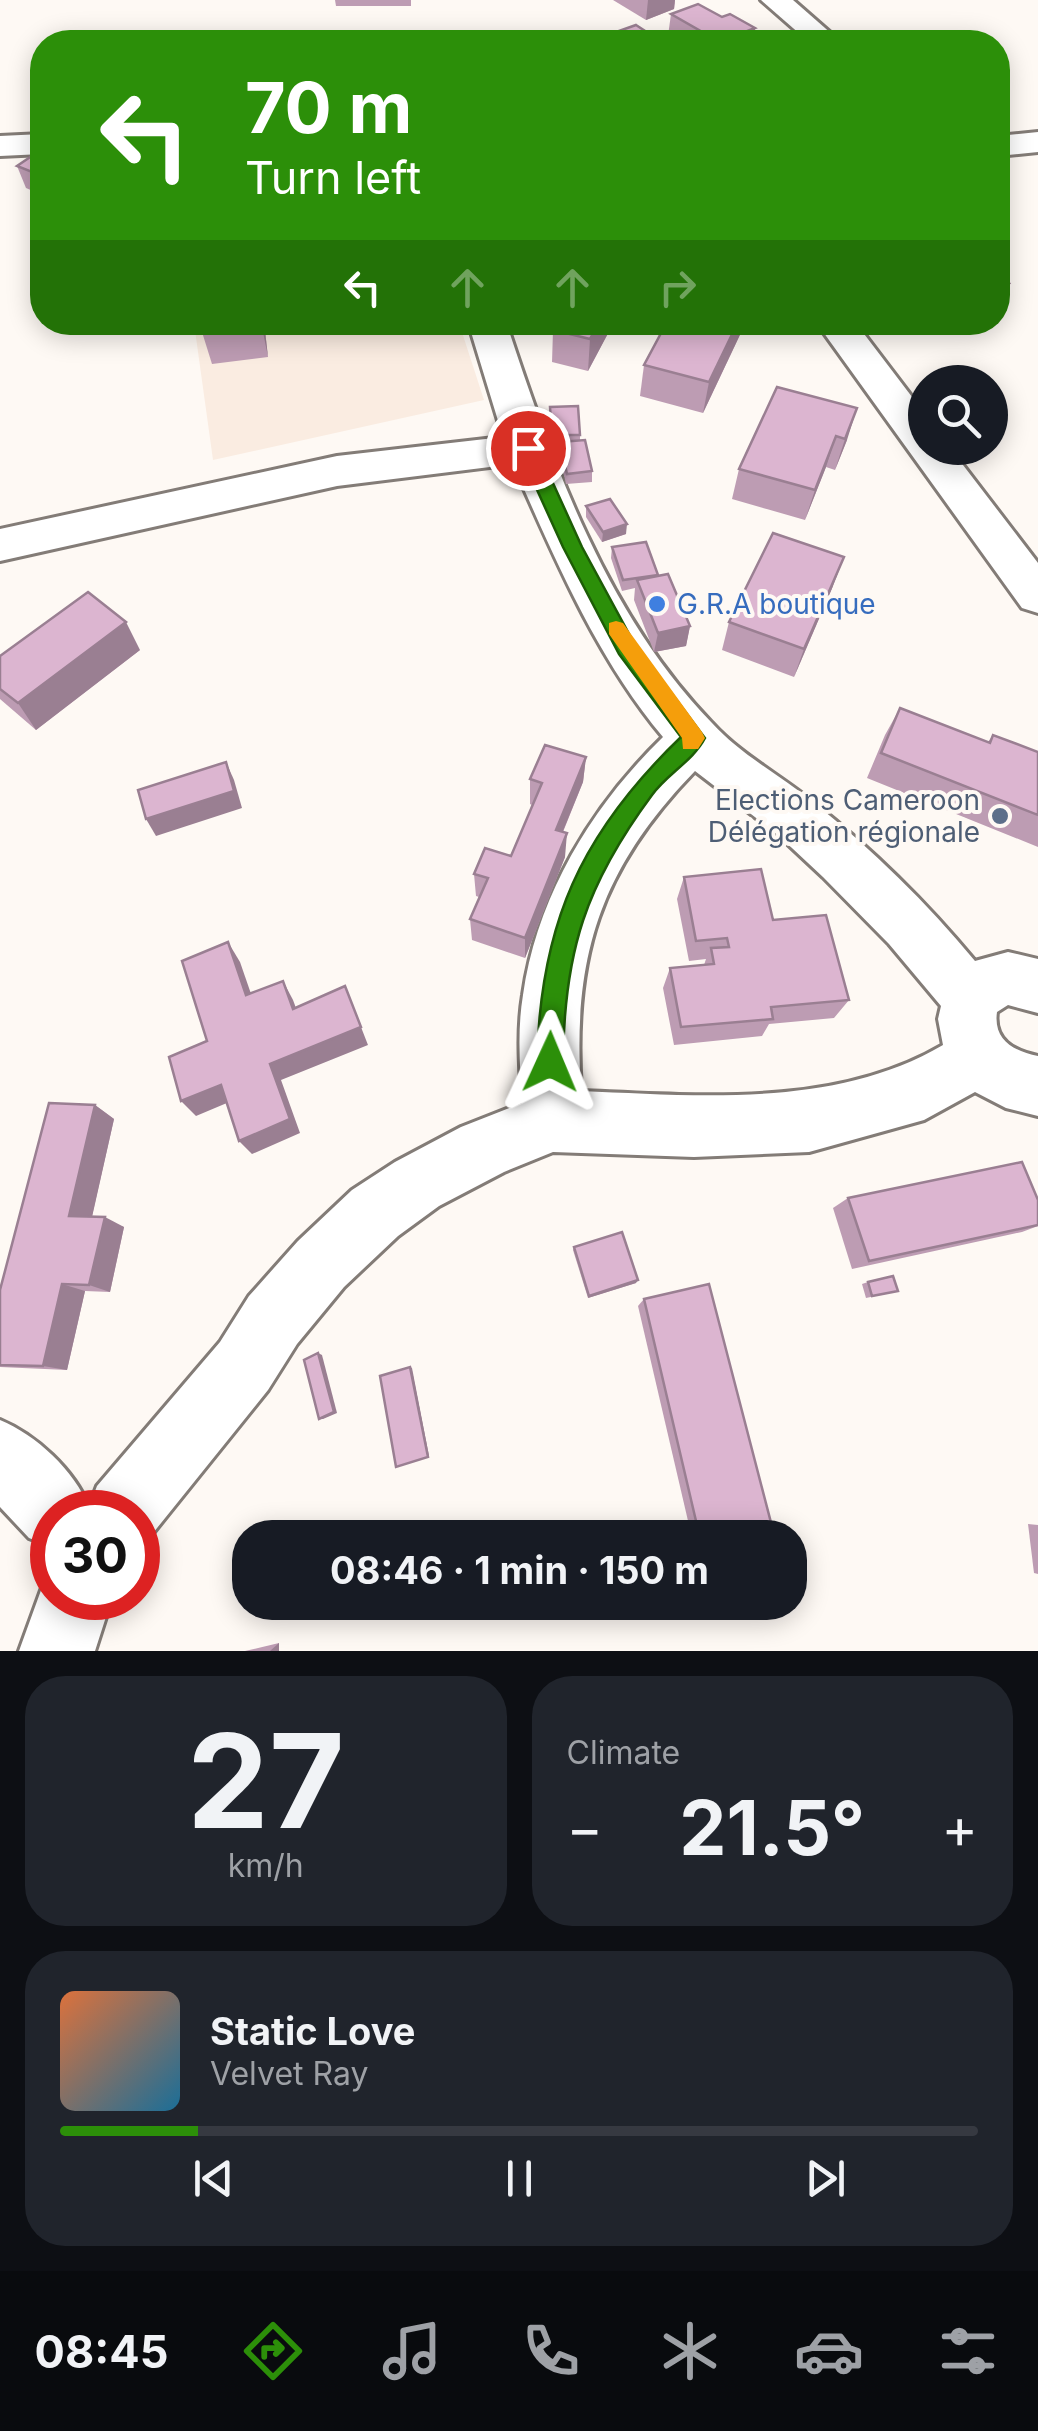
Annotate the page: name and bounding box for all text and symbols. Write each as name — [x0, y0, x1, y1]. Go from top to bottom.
text: 70 m — [245, 65, 412, 150]
icon: left — [80, 70, 210, 200]
text: Turn left — [245, 150, 421, 205]
icon: left — [335, 260, 390, 315]
icon: ahead — [440, 260, 495, 315]
icon: ahead — [545, 260, 600, 315]
icon: right — [650, 260, 705, 315]
map controls — [908, 365, 1008, 465]
button: search — [908, 365, 1008, 465]
pin — [486, 406, 571, 491]
icon: arrive — [501, 421, 556, 476]
place label: G.R.A boutique — [677, 587, 876, 621]
marker: G.R.A boutique — [646, 593, 668, 615]
place label: Elections Cameroon Délégation régionale — [708, 783, 980, 849]
marker: Elections Cameroon Délégation régionale — [989, 805, 1011, 827]
position arrow — [498, 1010, 602, 1114]
speed limit sign: 30 — [30, 1490, 160, 1620]
text: 08:46 · 1 min · 150 m — [330, 1547, 709, 1593]
text: 27 — [187, 1702, 345, 1859]
text: Climate — [567, 1733, 680, 1772]
text: 21.5° — [679, 1782, 865, 1873]
text: − — [567, 1795, 603, 1861]
text: + — [942, 1795, 978, 1861]
text: km/h — [228, 1846, 304, 1885]
text: Static Love — [210, 2008, 415, 2054]
text: Velvet Ray — [210, 2054, 368, 2093]
icon: previous — [186, 2151, 241, 2206]
icon: pause — [492, 2151, 547, 2206]
icon: next — [798, 2151, 853, 2206]
icon: directions — [238, 2316, 308, 2386]
icon: music — [377, 2316, 447, 2386]
icon: phone — [516, 2316, 586, 2386]
icon: climate — [655, 2316, 725, 2386]
icon: car — [794, 2316, 864, 2386]
icon: filters — [933, 2316, 1003, 2386]
text: 08:45 — [35, 2324, 168, 2379]

